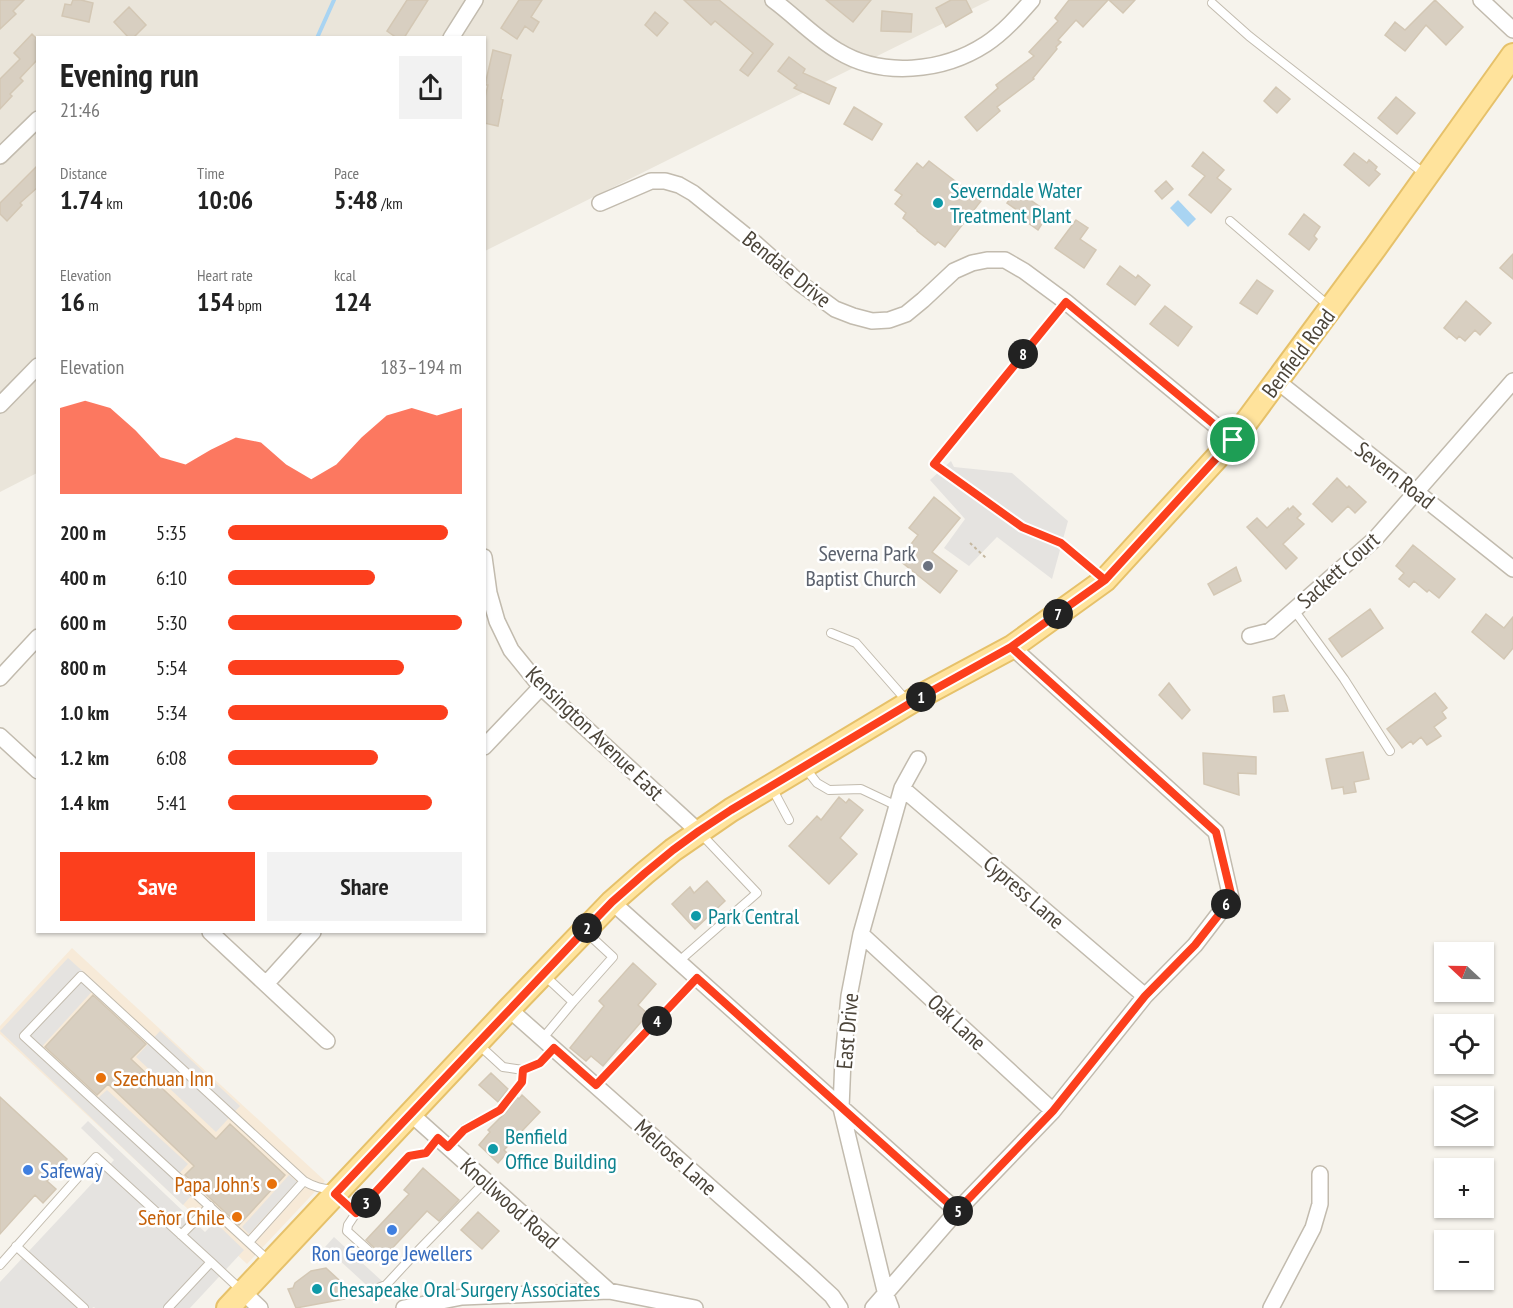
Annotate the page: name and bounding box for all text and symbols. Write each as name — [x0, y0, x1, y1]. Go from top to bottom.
text: Evening run — [60, 53, 199, 96]
button: share — [399, 56, 462, 119]
text: 21:46 — [60, 97, 100, 123]
text: Distance — [60, 163, 107, 183]
text: Time — [197, 163, 225, 183]
text: Pace — [334, 163, 359, 183]
place label: Severndale Water Treatment Plant — [950, 176, 1082, 229]
text: 1.74 — [60, 183, 103, 216]
text: 10:06 — [197, 183, 253, 216]
text: 5:48 — [334, 183, 378, 216]
text: km — [103, 193, 123, 213]
text: /km — [378, 193, 403, 213]
marker: Severndale Water Treatment Plant — [931, 196, 945, 210]
street label: Bendale Drive — [737, 225, 837, 313]
text: Elevation — [60, 265, 111, 285]
text: Heart rate — [197, 265, 253, 285]
text: kcal — [334, 265, 356, 285]
text: 16 — [60, 285, 85, 318]
text: 154 — [197, 285, 234, 318]
text: 124 — [334, 285, 371, 318]
text: m — [85, 295, 99, 315]
text: bpm — [234, 295, 262, 315]
street label: Benfield Road — [1255, 303, 1341, 403]
pin: 8 — [1008, 339, 1038, 369]
text: 8 — [1019, 344, 1027, 364]
text: Elevation — [60, 354, 124, 380]
text: 183–194 m — [380, 354, 462, 380]
pin — [1207, 414, 1258, 465]
icon: arrive — [1216, 423, 1249, 456]
street label: Severn Road — [1349, 435, 1441, 515]
text: 200 m — [60, 520, 106, 546]
text: 5:35 — [156, 520, 187, 546]
street label: Sackett Court — [1291, 526, 1385, 614]
place label: Severna Park Baptist Church — [805, 539, 916, 592]
marker: Severna Park Baptist Church — [921, 559, 935, 573]
text: 400 m — [60, 565, 106, 591]
text: 6:10 — [156, 565, 187, 591]
pin: 7 — [1043, 599, 1073, 629]
text: 7 — [1054, 604, 1062, 624]
text: 600 m — [60, 610, 106, 636]
text: 5:30 — [156, 610, 187, 636]
text: 800 m — [60, 655, 106, 681]
text: 5:54 — [156, 655, 187, 681]
street label: Kensington Avenue East — [520, 660, 670, 806]
pin: 1 — [906, 682, 936, 712]
text: 1 — [917, 687, 925, 707]
text: 1.0 km — [60, 700, 109, 726]
text: 5:34 — [156, 700, 187, 726]
text: 1.2 km — [60, 745, 109, 771]
text: 6:08 — [156, 745, 187, 771]
text: 1.4 km — [60, 790, 109, 816]
text: 5:41 — [156, 790, 187, 816]
street label: Cypress Lane — [978, 849, 1070, 935]
button: Save — [60, 852, 255, 921]
button: Share — [267, 852, 462, 921]
pin: 6 — [1211, 889, 1241, 919]
text: 6 — [1222, 894, 1230, 914]
place label: Park Central — [708, 902, 800, 930]
marker: Park Central — [689, 909, 703, 923]
pin: 2 — [572, 913, 602, 943]
text: 2 — [583, 918, 591, 938]
north arrow — [1434, 942, 1494, 1002]
map controls — [1434, 942, 1494, 1290]
street label: Oak Lane — [922, 988, 992, 1056]
street label: East Drive — [830, 992, 864, 1070]
pin: 4 — [642, 1006, 672, 1036]
text: 4 — [653, 1011, 661, 1031]
button: locate — [1434, 1014, 1494, 1074]
place label: Szechuan Inn — [113, 1064, 214, 1092]
marker: Szechuan Inn — [94, 1071, 108, 1085]
button: layers — [1434, 1086, 1494, 1146]
street label: Melrose Lane — [629, 1113, 723, 1201]
place label: Benfield Office Building — [505, 1122, 617, 1175]
marker: Benfield Office Building — [486, 1142, 500, 1156]
street label: Knollwood Road — [455, 1151, 565, 1255]
place label: Safeway — [40, 1156, 103, 1184]
button: + — [1434, 1158, 1494, 1218]
marker: Safeway — [21, 1163, 35, 1177]
place label: Papa John's — [174, 1170, 260, 1198]
marker: Papa John's — [265, 1177, 279, 1191]
pin: 3 — [351, 1188, 381, 1218]
text: 3 — [362, 1193, 370, 1213]
pin: 5 — [943, 1196, 973, 1226]
text: 5 — [954, 1201, 962, 1221]
place label: Señor Chile — [138, 1203, 225, 1231]
marker: Señor Chile — [230, 1210, 244, 1224]
marker: Ron George Jewellers — [385, 1223, 399, 1237]
button: − — [1434, 1230, 1494, 1290]
place label: Ron George Jewellers — [312, 1239, 472, 1267]
place label: Chesapeake Oral Surgery Associates — [329, 1275, 600, 1303]
marker: Chesapeake Oral Surgery Associates — [310, 1282, 324, 1296]

